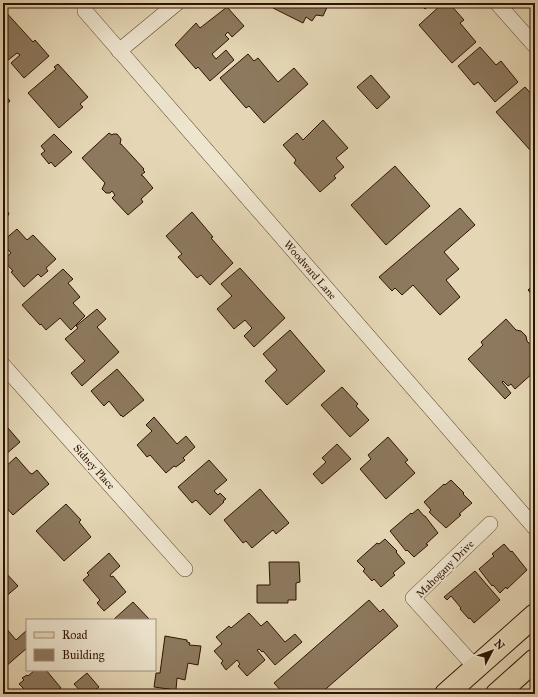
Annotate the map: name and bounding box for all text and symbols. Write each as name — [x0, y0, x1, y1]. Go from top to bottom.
street label: Woodward Lane — [281, 238, 339, 302]
street label: Sidney Place — [70, 442, 118, 492]
street label: Mahogany Drive — [413, 537, 477, 601]
legend — [26, 619, 156, 671]
text: Road — [62, 628, 88, 642]
north arrow — [472, 631, 512, 671]
text: N — [491, 637, 508, 653]
text: Building — [62, 648, 105, 663]

